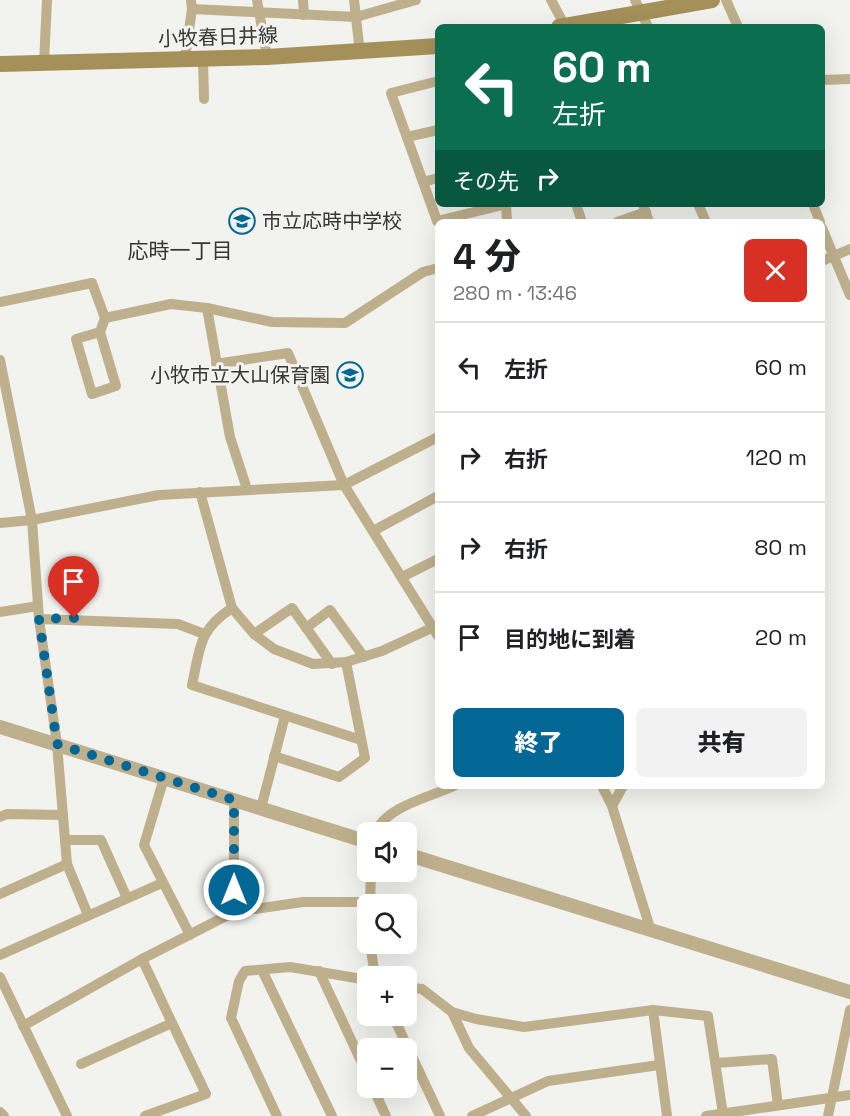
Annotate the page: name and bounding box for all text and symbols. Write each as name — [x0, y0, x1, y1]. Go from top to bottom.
street label: 小牧春日井線 — [158, 22, 278, 52]
text: 60 m — [552, 41, 652, 94]
icon: left — [453, 48, 531, 126]
text: 左折 — [552, 97, 606, 132]
icon: right — [531, 162, 564, 195]
text: その先 — [453, 167, 519, 195]
school or university icon: 市立応時中学校 — [227, 206, 257, 236]
place label: 市立応時中学校 — [262, 208, 402, 234]
text: 4 分 — [453, 234, 521, 280]
district label: 応時一丁目 — [128, 237, 233, 264]
button: close — [744, 239, 807, 302]
text: 280 m · 13:46 — [453, 280, 577, 306]
icon: left — [453, 351, 486, 384]
text: 60 m — [755, 353, 807, 381]
text: 左折 — [504, 355, 548, 383]
school or university icon: 小牧市立大山保育園 — [335, 360, 365, 390]
place label: 小牧市立大山保育園 — [150, 362, 330, 388]
icon: right — [453, 441, 486, 474]
text: 120 m — [746, 443, 807, 471]
text: 右折 — [504, 445, 548, 473]
icon: right — [453, 531, 486, 564]
text: 80 m — [755, 533, 807, 561]
text: 右折 — [504, 535, 548, 563]
pin — [48, 556, 99, 618]
icon: arrive — [57, 565, 90, 598]
icon: arrive — [453, 621, 486, 654]
text: 20 m — [755, 623, 807, 651]
text: 目的地に到着 — [504, 625, 636, 653]
button: 終了 — [453, 708, 624, 777]
button: 共有 — [636, 708, 807, 777]
map controls — [357, 822, 417, 1098]
button: sound — [357, 822, 417, 882]
position arrow — [202, 858, 266, 922]
button: search — [357, 894, 417, 954]
button: + — [357, 966, 417, 1026]
button: − — [357, 1038, 417, 1098]

